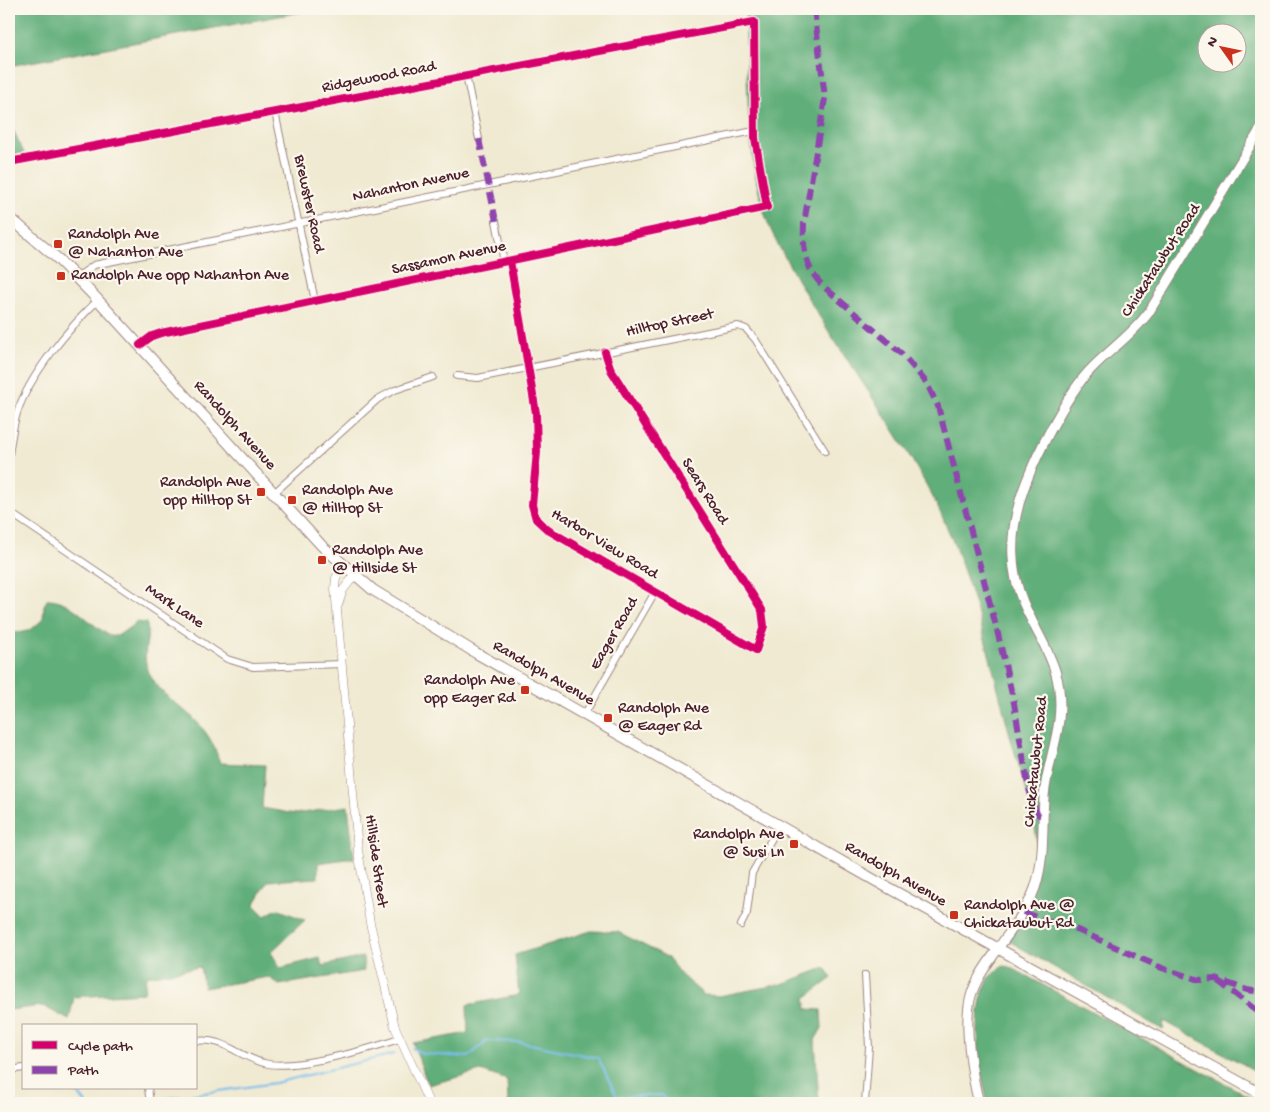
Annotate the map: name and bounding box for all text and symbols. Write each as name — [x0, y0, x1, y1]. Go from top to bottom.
north arrow — [1198, 22, 1248, 72]
text: N — [1204, 34, 1223, 51]
street label: Ridgewood Road — [320, 57, 439, 98]
street label: Brewster Road — [288, 152, 328, 256]
street label: Nahanton Avenue — [351, 164, 472, 208]
street label: Chickatawbut Road — [1118, 199, 1207, 321]
place label: Randolph Ave @ Nahanton Ave — [68, 226, 184, 263]
street label: Sassamon Avenue — [390, 237, 509, 280]
marker: Randolph Ave @ Nahanton Ave — [52, 238, 64, 250]
place label: Randolph Ave opp Nahanton Ave — [71, 267, 290, 286]
marker: Randolph Ave opp Nahanton Ave — [55, 270, 67, 282]
street label: Hilltop Street — [625, 305, 717, 343]
street label: Randolph Avenue — [189, 377, 280, 475]
street label: Sears Road — [676, 455, 733, 530]
place label: Randolph Ave opp Hilltop St — [160, 474, 252, 511]
place label: Randolph Ave @ Hilltop St — [302, 482, 394, 519]
marker: Randolph Ave opp Hilltop St — [255, 486, 267, 498]
marker: Randolph Ave @ Hilltop St — [286, 494, 298, 506]
street label: Harbor View Road — [547, 506, 662, 585]
place label: Randolph Ave @ Hillside St — [332, 542, 424, 579]
marker: Randolph Ave @ Hillside St — [316, 554, 328, 566]
street label: Mark Lane — [141, 580, 208, 634]
street label: Eager Road — [587, 593, 644, 674]
street label: Randolph Avenue — [489, 637, 598, 711]
place label: Randolph Ave opp Eager Rd — [424, 672, 517, 709]
marker: Randolph Ave opp Eager Rd — [519, 684, 531, 696]
street label: Chickatawbut Road — [1021, 694, 1053, 828]
place label: Randolph Ave @ Eager Rd — [618, 700, 710, 737]
marker: Randolph Ave @ Eager Rd — [602, 712, 614, 724]
street label: Hillside Street — [359, 814, 391, 910]
place label: Randolph Ave @ Susi Ln — [693, 826, 785, 863]
marker: Randolph Ave @ Susi Ln — [788, 838, 800, 850]
street label: Randolph Avenue — [841, 838, 950, 912]
place label: Randolph Ave @ Chickataubut Rd — [964, 897, 1075, 934]
marker: Randolph Ave @ Chickataubut Rd — [948, 909, 960, 921]
legend — [22, 1024, 198, 1090]
text: Cycle path — [68, 1038, 133, 1056]
text: Path — [67, 1062, 99, 1080]

